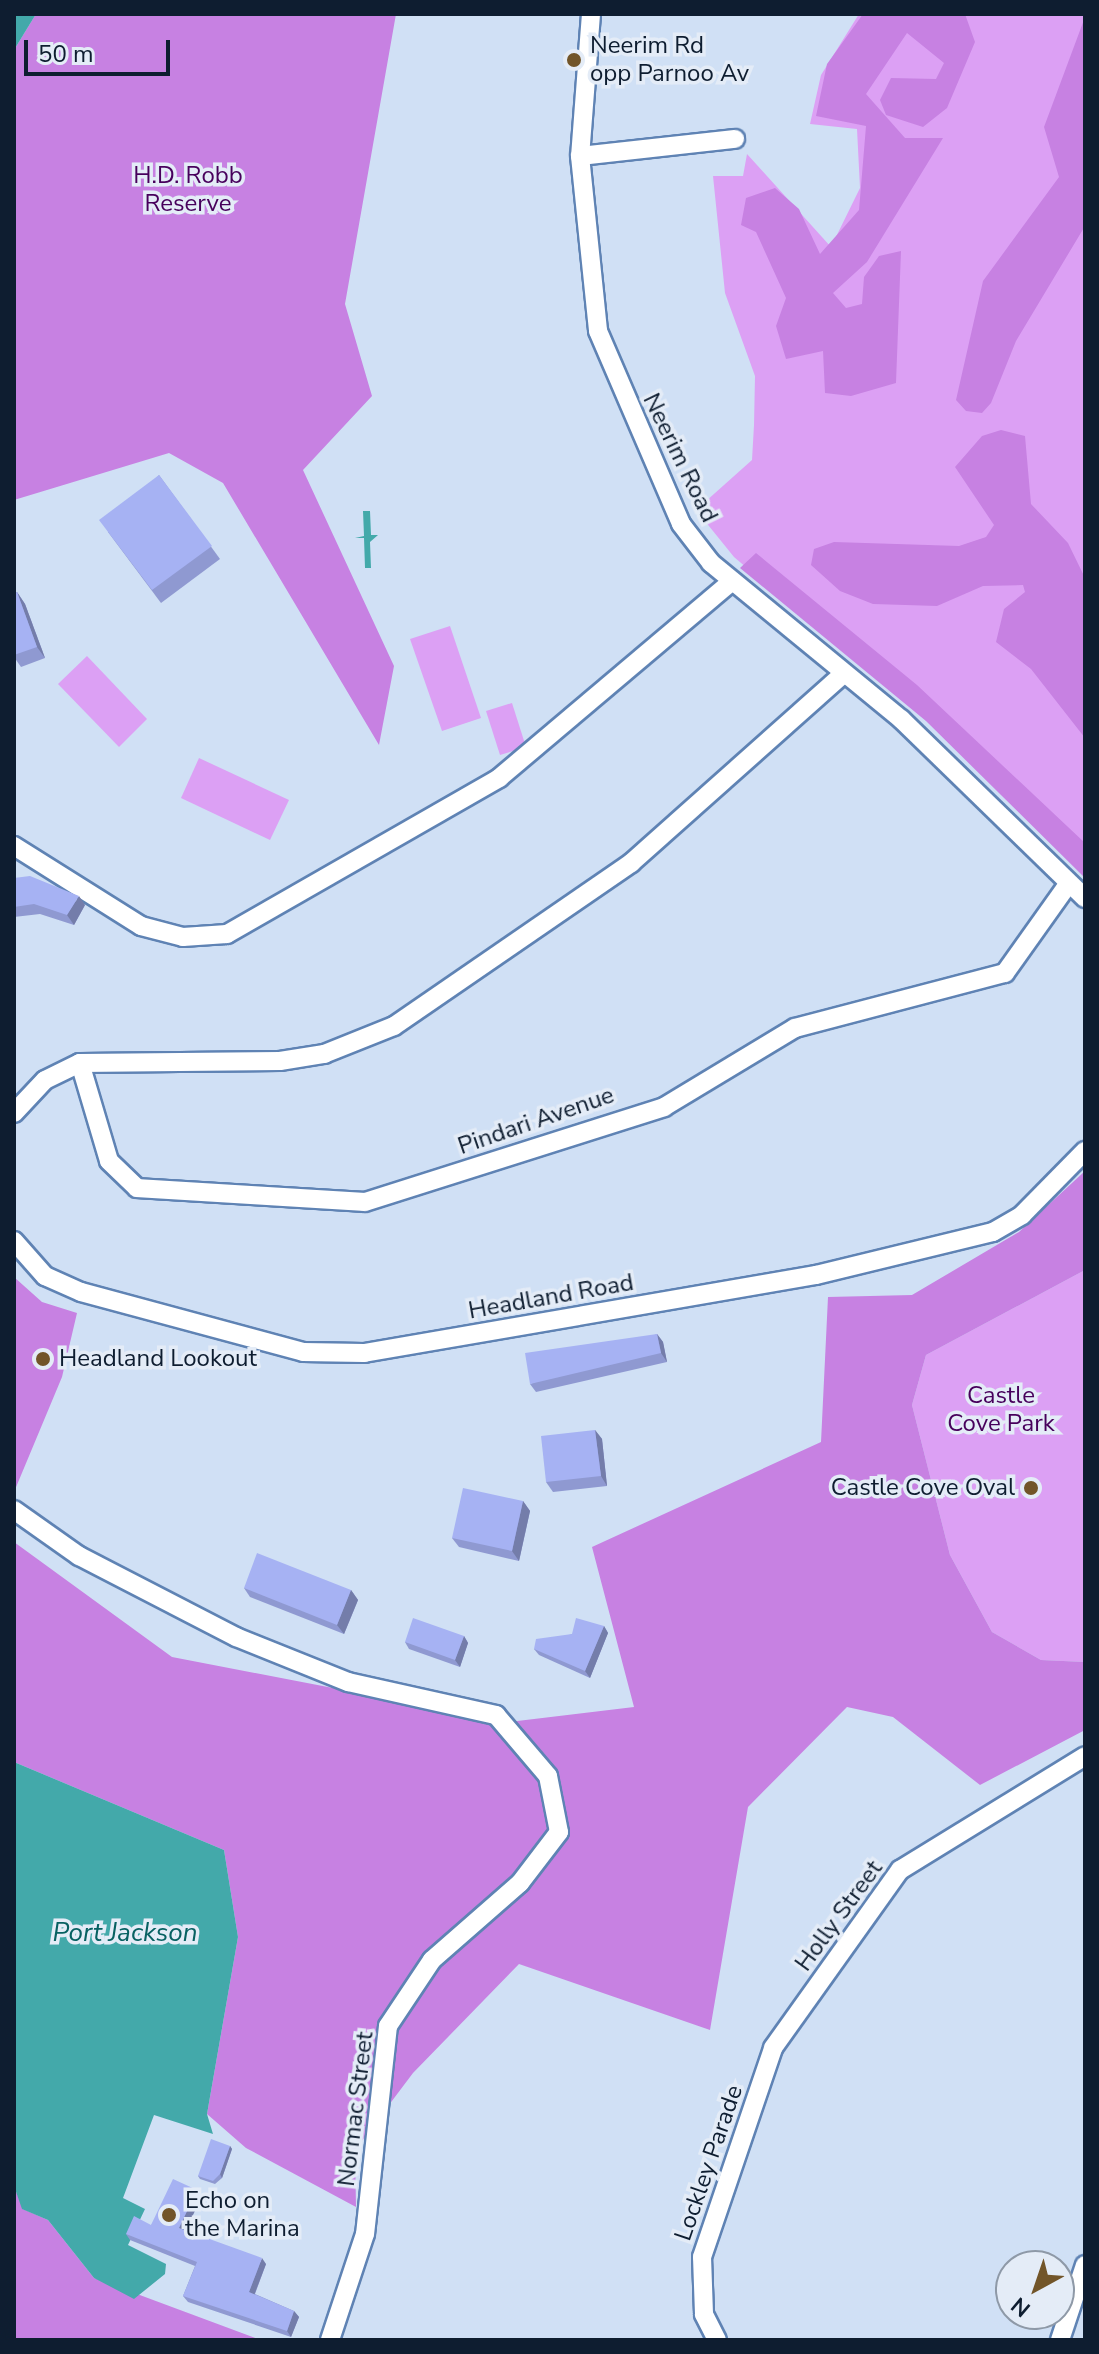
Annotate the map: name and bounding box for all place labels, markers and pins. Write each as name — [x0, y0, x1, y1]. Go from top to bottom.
place label: Neerim Rd opp Parnoo Av — [590, 32, 749, 88]
marker: Neerim Rd opp Parnoo Av — [565, 51, 583, 69]
place label: Headland Lookout — [59, 1345, 257, 1373]
marker: Headland Lookout — [34, 1350, 52, 1368]
place label: Castle Cove Oval — [831, 1474, 1015, 1502]
marker: Castle Cove Oval — [1022, 1479, 1040, 1497]
place label: Echo on the Marina — [185, 2187, 300, 2243]
marker: Echo on the Marina — [160, 2206, 178, 2224]

